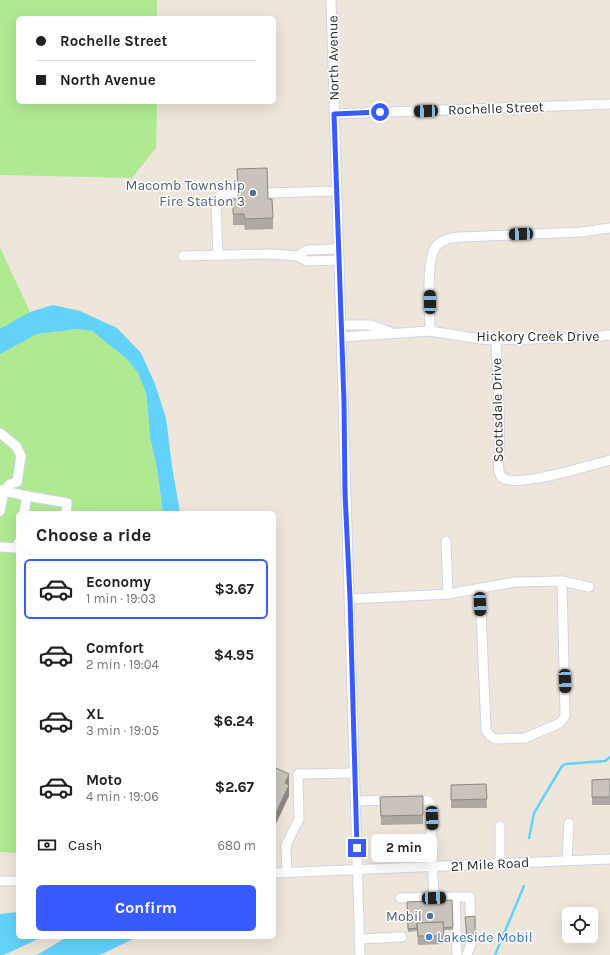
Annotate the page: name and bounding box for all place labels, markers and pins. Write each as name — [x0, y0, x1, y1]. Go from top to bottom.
place label: Macomb Township Fire Station 3 — [126, 177, 245, 210]
marker: Macomb Township Fire Station 3 — [248, 188, 258, 198]
place label: Mobil — [386, 908, 422, 925]
marker: Mobil — [425, 911, 435, 921]
place label: Lakeside Mobil — [437, 929, 533, 946]
marker: Lakeside Mobil — [424, 932, 434, 942]

